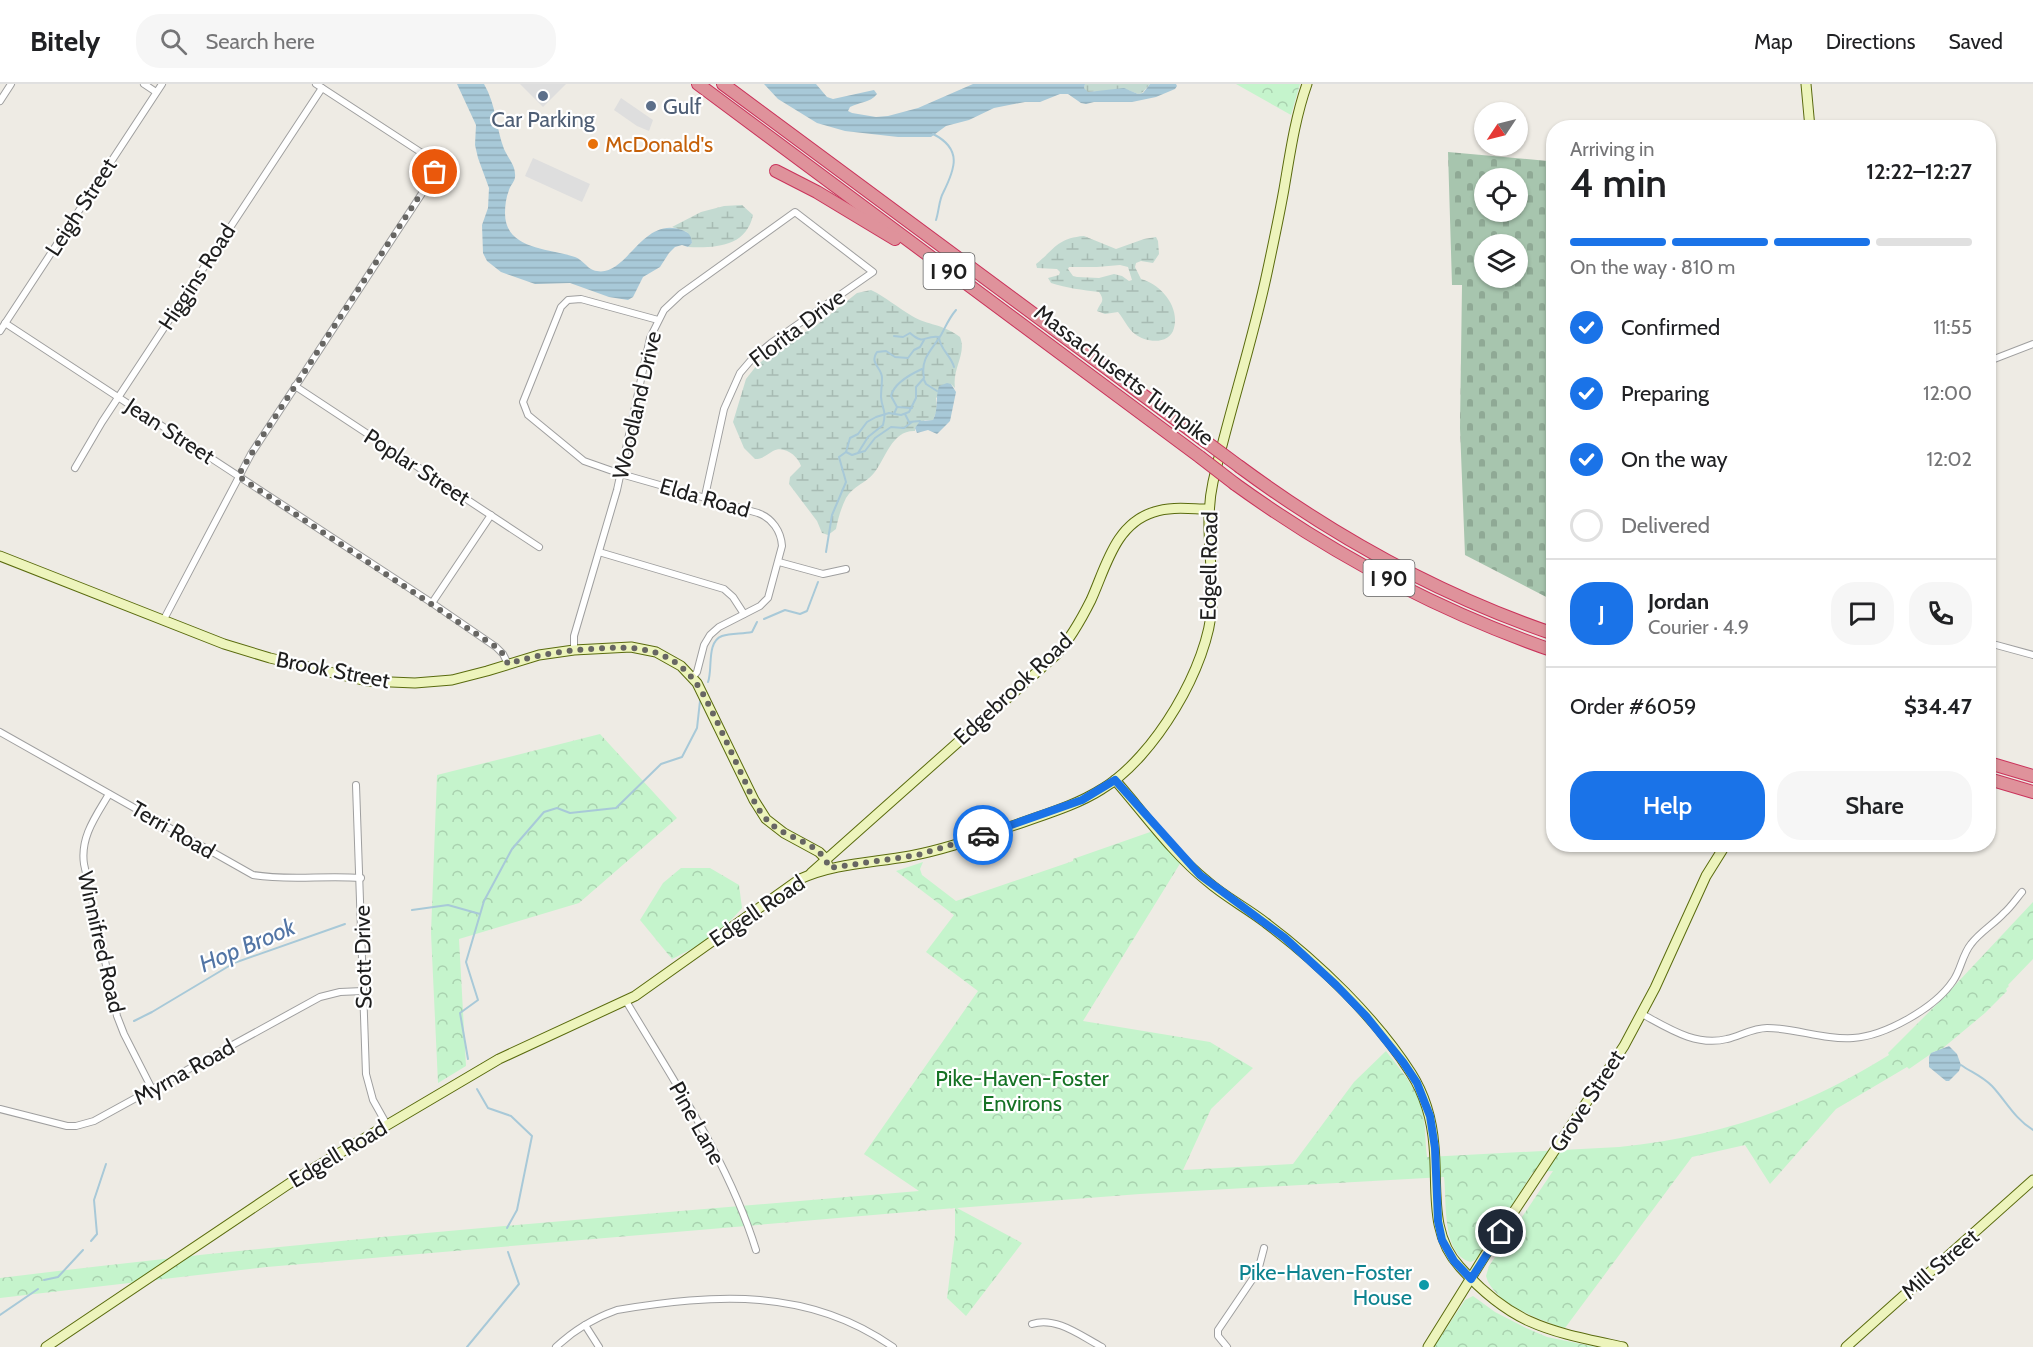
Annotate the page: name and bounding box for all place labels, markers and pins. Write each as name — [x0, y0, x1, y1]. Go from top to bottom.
marker: Car Parking — [536, 89, 550, 103]
place label: Gulf — [663, 93, 702, 120]
marker: Gulf — [644, 99, 658, 113]
place label: Car Parking — [491, 106, 596, 133]
place label: McDonald's — [605, 131, 713, 158]
marker: McDonald's — [586, 137, 600, 151]
pin — [409, 146, 460, 197]
pin — [1475, 1206, 1526, 1257]
place label: Pike-Haven-Foster House — [1239, 1259, 1412, 1311]
marker: Pike-Haven-Foster House — [1417, 1278, 1431, 1292]

